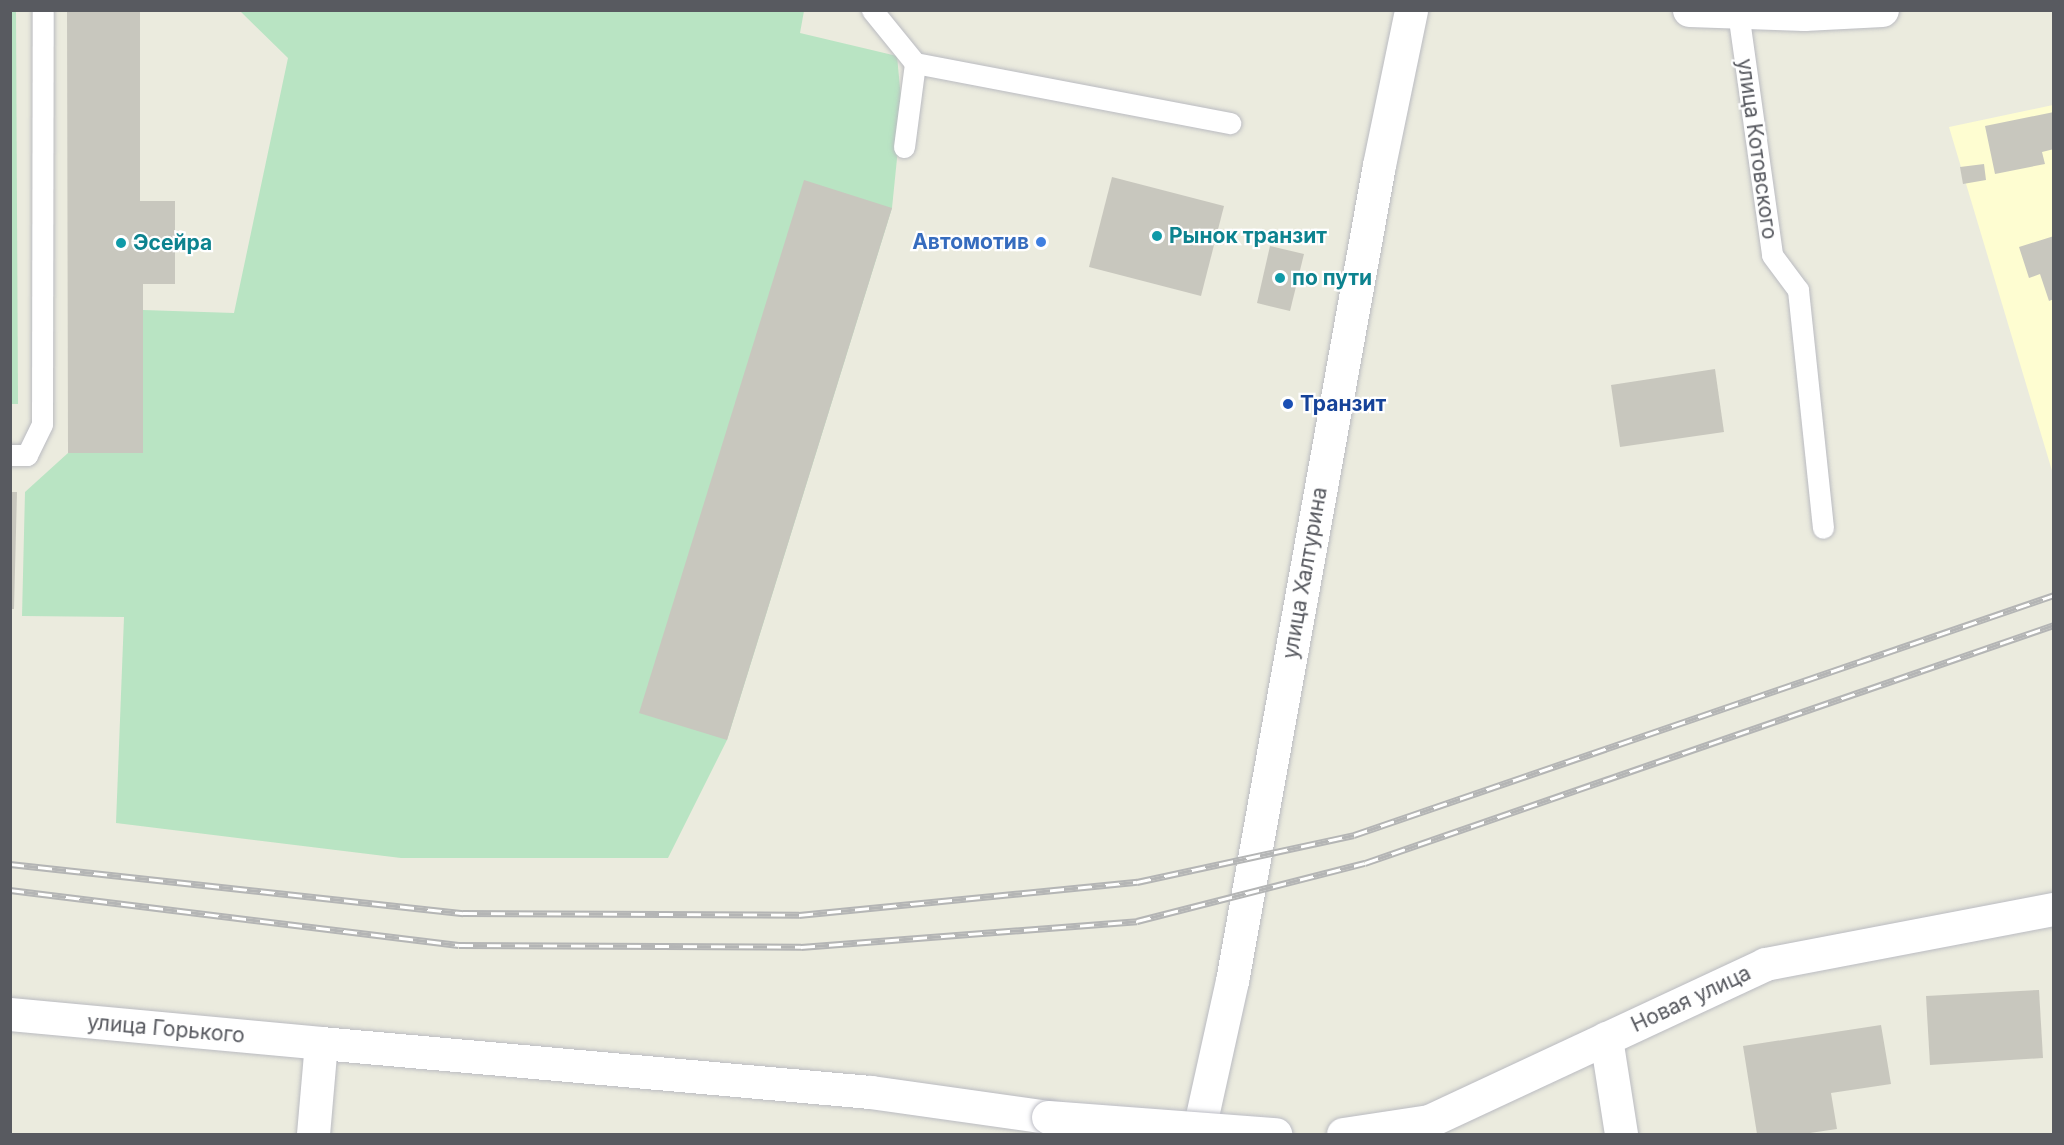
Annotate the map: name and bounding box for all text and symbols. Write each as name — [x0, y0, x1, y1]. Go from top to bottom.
street label: улица Котовского — [1732, 57, 1782, 241]
place label: Рынок транзит — [1169, 223, 1327, 249]
place label: Автомотив — [912, 229, 1029, 255]
marker: Рынок транзит — [1150, 229, 1164, 243]
place label: Эсейра — [133, 230, 212, 256]
marker: Автомотив — [1034, 235, 1048, 249]
marker: Эсейра — [114, 236, 128, 250]
place label: по пути — [1292, 265, 1372, 291]
marker: по пути — [1273, 271, 1287, 285]
place label: Транзит — [1300, 391, 1386, 417]
marker: Транзит — [1281, 397, 1295, 411]
street label: улица Халтурина — [1277, 485, 1333, 661]
street label: Новая улица — [1627, 960, 1755, 1038]
street label: улица Горького — [86, 1010, 246, 1048]

